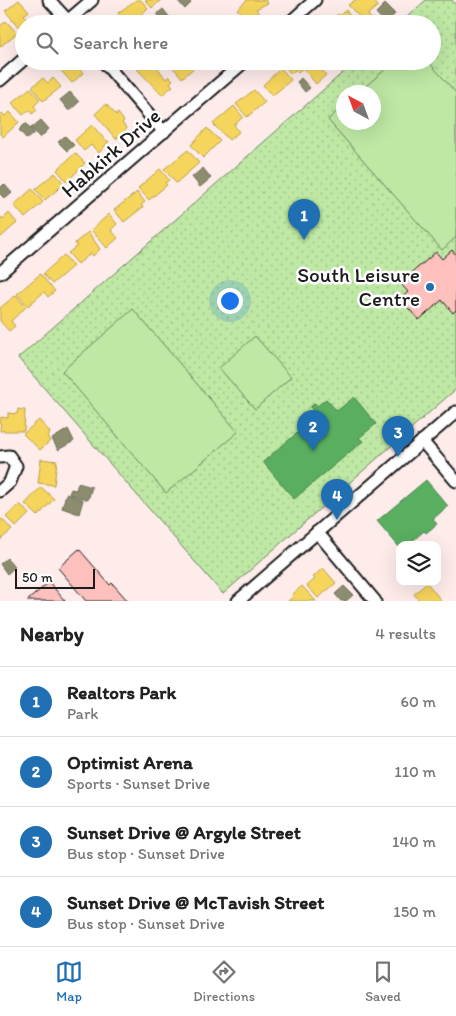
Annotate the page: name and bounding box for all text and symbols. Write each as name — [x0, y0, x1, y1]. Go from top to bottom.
search box — [15, 15, 441, 70]
icon: search — [33, 29, 61, 57]
text: Search here — [73, 31, 168, 54]
north arrow — [336, 85, 381, 130]
street label: Habkirk Drive — [56, 103, 165, 203]
pin: 1 — [288, 199, 320, 240]
place label: South Leisure Centre — [297, 262, 420, 311]
marker: South Leisure Centre — [424, 281, 436, 293]
your location — [217, 288, 243, 314]
pin: 2 — [297, 410, 329, 451]
pin: 3 — [382, 416, 414, 457]
pin: 4 — [321, 479, 353, 520]
map controls — [396, 541, 441, 586]
button: layers — [396, 541, 441, 586]
scale bar — [15, 566, 95, 589]
text: 50 m — [22, 569, 53, 586]
text: Nearby — [20, 621, 84, 646]
text: 4 results — [375, 624, 436, 643]
text: Realtors Park — [67, 681, 176, 704]
text: 1 — [32, 692, 40, 711]
text: 60 m — [401, 692, 436, 711]
text: Park — [67, 704, 98, 723]
text: Optimist Arena — [67, 751, 193, 774]
text: 2 — [32, 762, 40, 781]
text: 110 m — [394, 762, 436, 781]
text: Sports · Sunset Drive — [67, 774, 210, 793]
text: Sunset Drive @ Argyle Street — [67, 821, 301, 844]
text: 3 — [32, 832, 40, 851]
text: 140 m — [392, 832, 436, 851]
text: Bus stop · Sunset Drive — [67, 844, 225, 863]
text: Sunset Drive @ McTavish Street — [67, 891, 324, 914]
text: 4 — [31, 902, 41, 921]
text: 150 m — [393, 902, 436, 921]
text: Bus stop · Sunset Drive — [67, 914, 225, 933]
tab: Map — [55, 958, 83, 1005]
tab: Directions — [193, 958, 255, 1005]
tab: Saved — [365, 958, 401, 1005]

